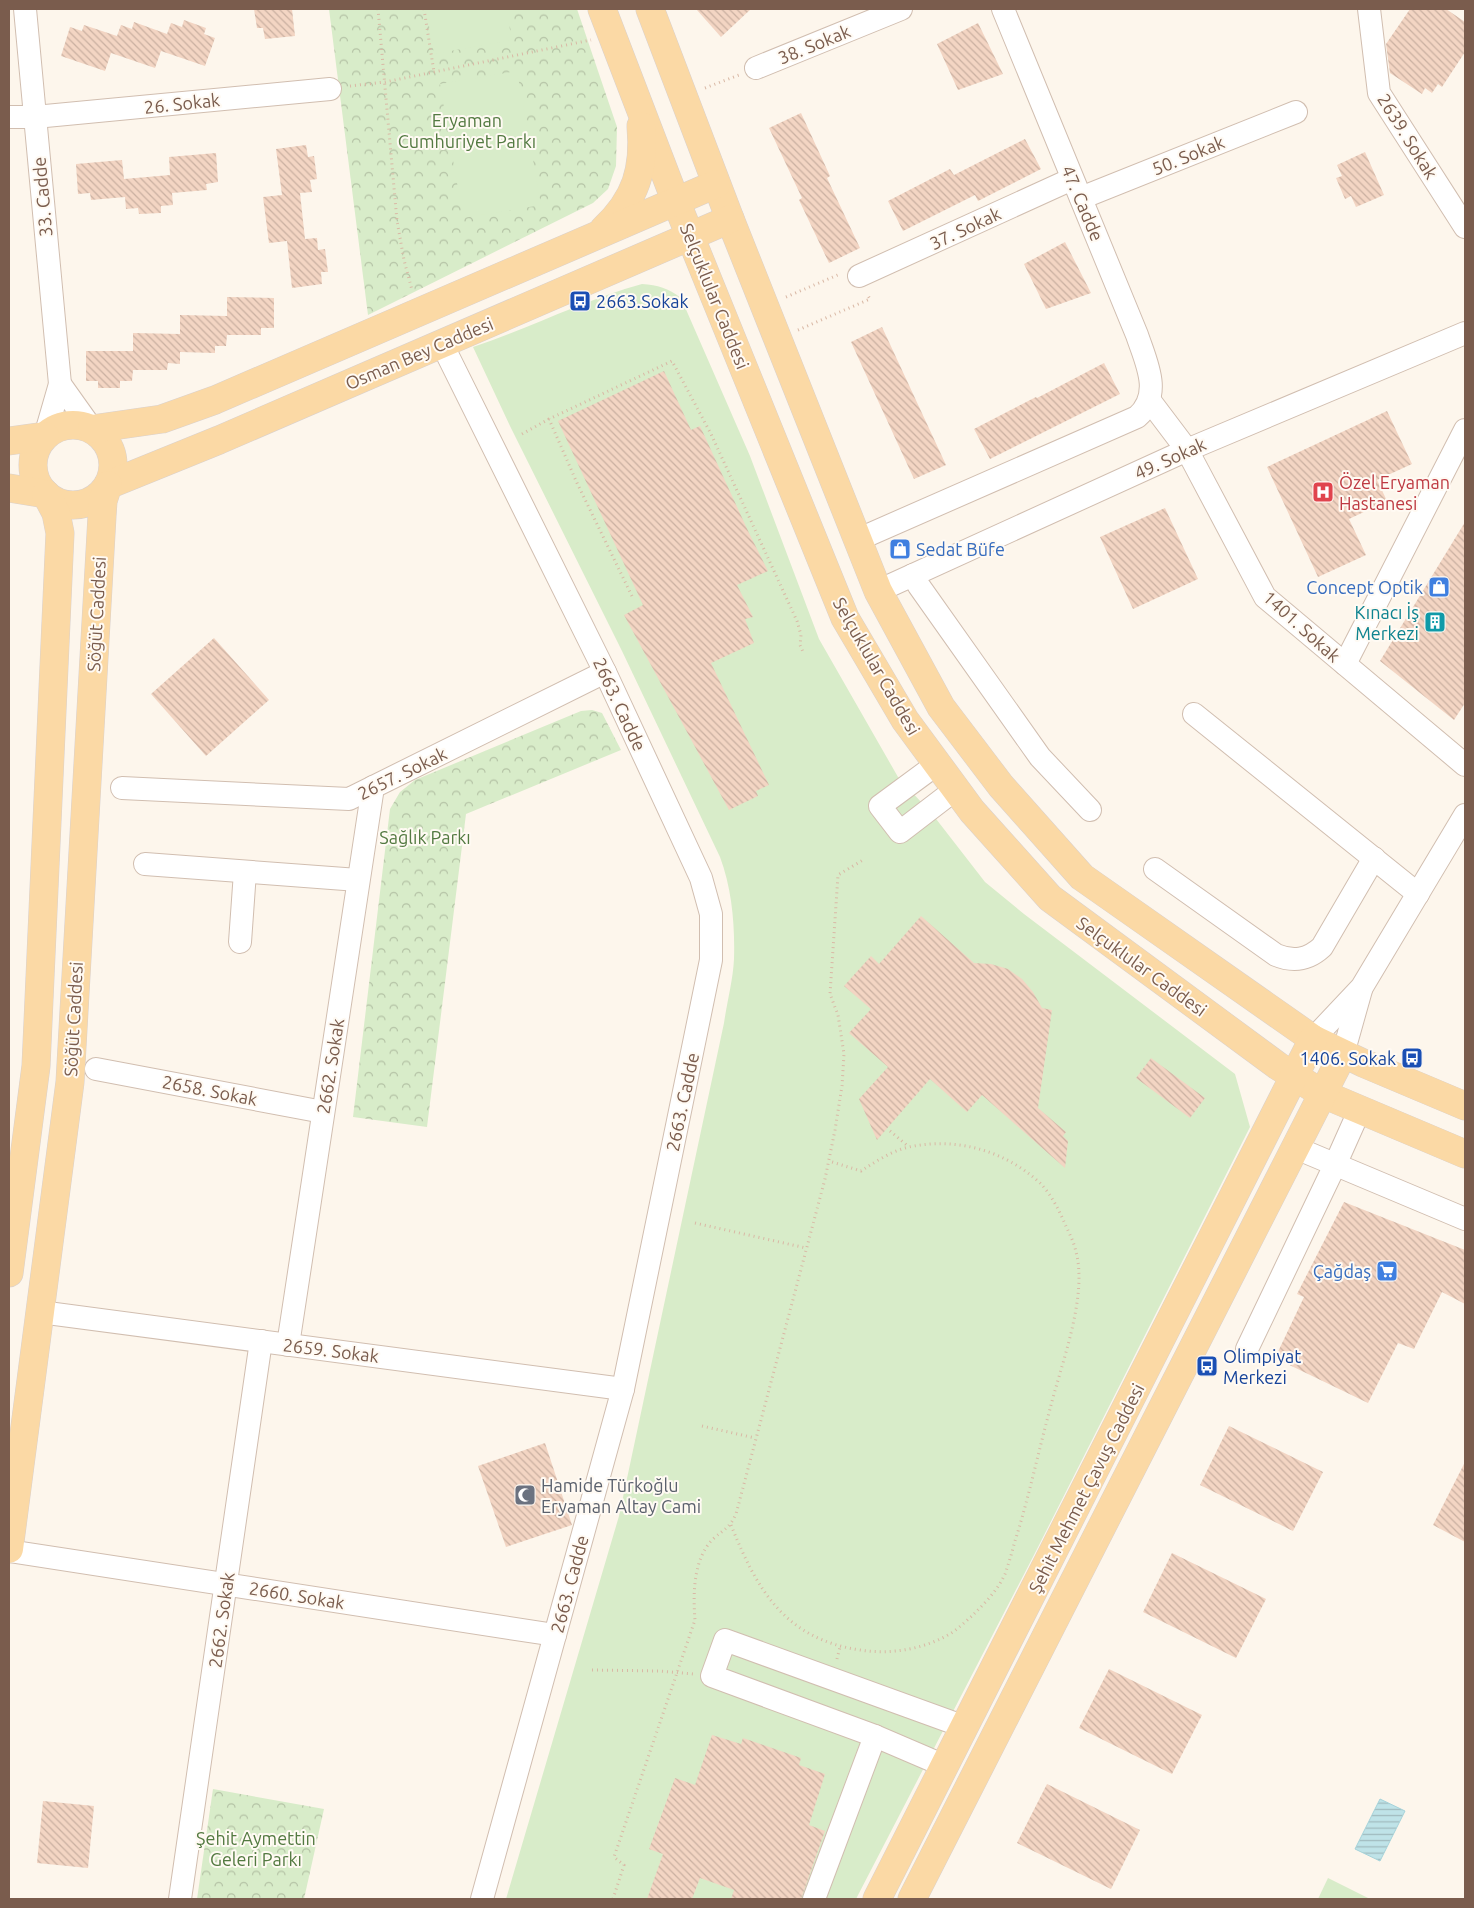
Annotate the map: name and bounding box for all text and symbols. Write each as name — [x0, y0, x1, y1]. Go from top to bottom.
street label: 38. Sokak — [775, 20, 853, 68]
street label: 26. Sokak — [143, 89, 221, 117]
street label: 2639. Sokak — [1374, 90, 1442, 182]
park label: Eryaman Cumhuriyet Parkı — [398, 110, 536, 151]
street label: 50. Sokak — [1149, 131, 1227, 179]
street label: 33. Cadde — [29, 156, 55, 238]
street label: 47. Cadde — [1058, 162, 1108, 244]
street label: 37. Sokak — [926, 203, 1004, 253]
street label: Selçuklular Caddesi — [677, 220, 753, 372]
bus stop icon: 2663.Sokak — [568, 289, 592, 313]
place label: 2663.Sokak — [596, 291, 689, 311]
street label: Osman Bey Caddesi — [342, 313, 496, 393]
street label: 49. Sokak — [1131, 433, 1209, 483]
place label: Özel Eryaman Hastanesi — [1339, 472, 1450, 513]
hospital icon: Özel Eryaman Hastanesi — [1311, 480, 1335, 504]
shop icon: Sedat Büfe — [888, 537, 912, 561]
place label: Sedat Büfe — [916, 539, 1005, 559]
street label: Söğüt Caddesi — [83, 556, 109, 672]
shop icon: Concept Optik — [1427, 575, 1451, 599]
place label: Concept Optik — [1306, 577, 1423, 597]
street label: 1401. Sokak — [1259, 586, 1345, 666]
street label: Selçuklular Caddesi — [830, 594, 924, 738]
place label: Kınacı İş Merkezi — [1354, 602, 1419, 643]
building icon: Kınacı İş Merkezi — [1423, 610, 1447, 634]
street label: 2663. Cadde — [590, 654, 650, 754]
street label: 2657. Sokak — [354, 743, 450, 803]
park label: Sağlık Parkı — [379, 827, 471, 847]
street label: Selçuklular Caddesi — [1073, 912, 1211, 1020]
street label: Söğüt Caddesi — [60, 961, 86, 1077]
street label: 2662. Sokak — [313, 1017, 347, 1115]
bus stop icon: 1406. Sokak — [1400, 1046, 1424, 1070]
place label: 1406. Sokak — [1299, 1048, 1396, 1068]
street label: 2663. Cadde — [662, 1051, 702, 1153]
street label: 2658. Sokak — [161, 1071, 259, 1109]
supermarket icon: Çağdaş — [1375, 1259, 1399, 1283]
place label: Çağdaş — [1313, 1261, 1371, 1281]
street label: 2659. Sokak — [282, 1334, 380, 1366]
place label: Olimpiyat Merkezi — [1223, 1346, 1301, 1387]
bus stop icon: Olimpiyat Merkezi — [1195, 1354, 1219, 1378]
street label: Şehit Mehmet Çavuş Caddesi — [1024, 1380, 1148, 1596]
place label: Hamide Türkoğlu Eryaman Altay Cami — [541, 1475, 701, 1516]
mosque icon: Hamide Türkoğlu Eryaman Altay Cami — [513, 1483, 537, 1507]
street label: 2663. Cadde — [546, 1533, 592, 1635]
street label: 2662. Sokak — [204, 1571, 238, 1669]
street label: 2660. Sokak — [248, 1578, 346, 1612]
park label: Şehit Aymettin Geleri Parkı — [196, 1828, 316, 1869]

